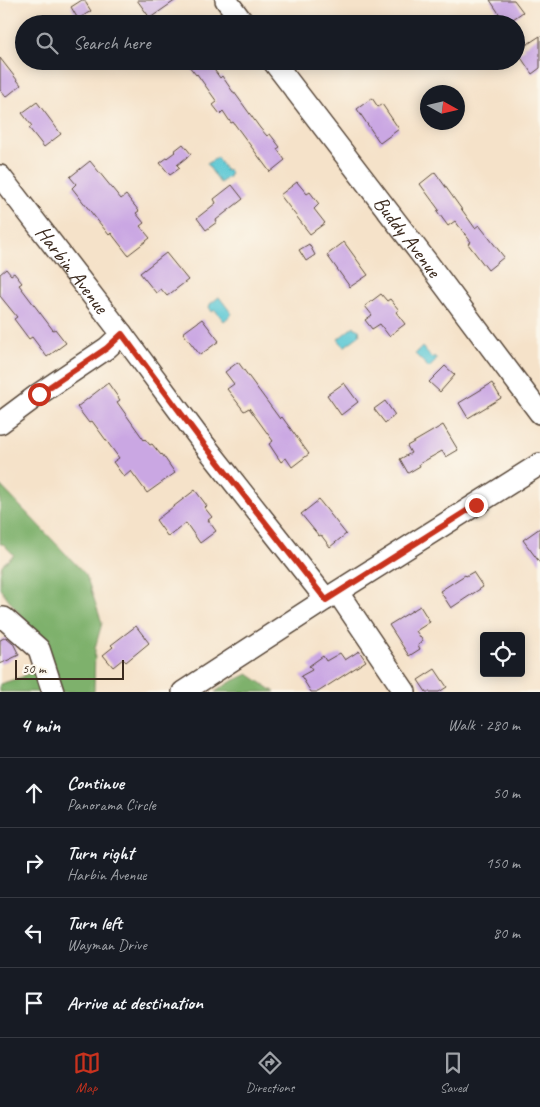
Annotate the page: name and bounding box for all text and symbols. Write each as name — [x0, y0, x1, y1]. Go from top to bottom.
search box — [15, 15, 525, 70]
icon: search — [33, 29, 61, 57]
text: Search here — [73, 31, 150, 55]
north arrow — [420, 85, 465, 130]
street label: Buddy Avenue — [368, 191, 448, 283]
street label: Harbin Avenue — [30, 220, 115, 320]
route start — [28, 383, 51, 406]
route end — [465, 494, 488, 517]
map controls — [480, 632, 525, 677]
button: locate — [480, 632, 525, 677]
scale bar — [15, 657, 124, 680]
text: 50 m — [22, 660, 46, 677]
text: 4 min — [20, 712, 60, 738]
text: Walk · 280 m — [448, 715, 520, 735]
text: Continue — [67, 771, 124, 795]
icon: ahead — [20, 779, 48, 807]
text: 50 m — [493, 783, 520, 803]
text: Panorama Circle — [67, 795, 156, 815]
text: Turn right — [67, 841, 134, 865]
icon: right — [20, 849, 48, 877]
text: 150 m — [486, 853, 520, 873]
text: Harbin Avenue — [67, 865, 147, 885]
text: Turn left — [67, 911, 122, 935]
icon: left — [20, 919, 48, 947]
text: 80 m — [493, 923, 520, 943]
text: Wayman Drive — [67, 935, 147, 955]
icon: arrive — [20, 989, 48, 1017]
text: Arrive at destination — [67, 991, 203, 1015]
tab: Map — [73, 1049, 101, 1096]
tab: Directions — [246, 1049, 294, 1096]
tab: Saved — [439, 1049, 467, 1096]

